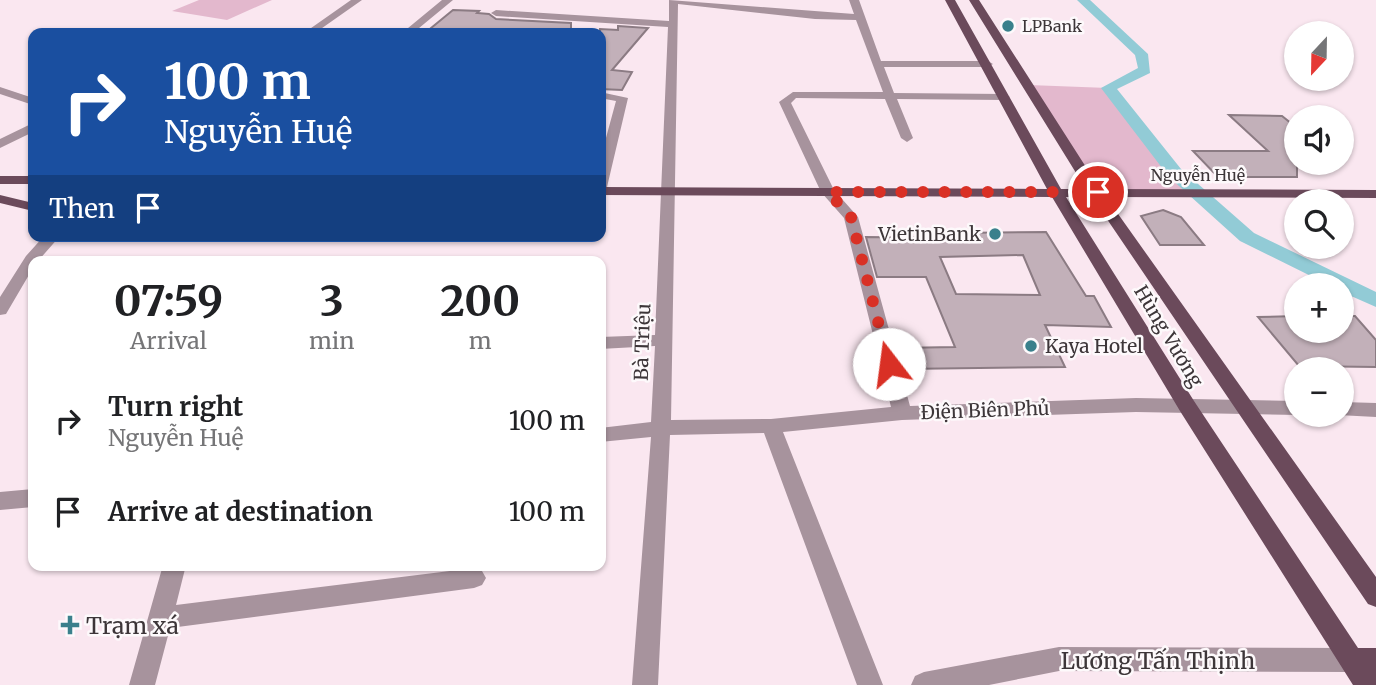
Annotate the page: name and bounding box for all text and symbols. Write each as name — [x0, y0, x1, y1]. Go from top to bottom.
place label: LPBank — [1022, 16, 1083, 36]
marker: LPBank — [1000, 18, 1016, 34]
north arrow — [1284, 21, 1354, 91]
map controls — [1284, 21, 1354, 427]
text: 100 m — [164, 51, 311, 112]
icon: right — [49, 56, 140, 147]
button: sound — [1284, 105, 1354, 175]
text: Nguyễn Huệ — [164, 112, 353, 152]
pin — [1068, 162, 1128, 222]
street label: Nguyễn Huệ — [1151, 165, 1245, 185]
icon: arrive — [1079, 173, 1117, 211]
icon: arrive — [129, 189, 167, 227]
button: search — [1284, 189, 1354, 259]
text: Then — [49, 192, 115, 225]
place label: VietinBank — [877, 222, 981, 246]
marker: VietinBank — [987, 226, 1003, 242]
button: + — [1284, 273, 1354, 343]
text: 07:59 — [114, 275, 223, 327]
text: 3 — [320, 275, 344, 327]
text: 200 — [440, 275, 520, 327]
street label: Hùng Vương — [1129, 281, 1209, 392]
street label: Bà Triệu — [629, 303, 655, 381]
text: Arrival — [130, 326, 207, 355]
text: min — [309, 326, 354, 355]
text: m — [469, 326, 492, 355]
position arrow — [852, 327, 926, 401]
place label: Kaya Hotel — [1045, 334, 1143, 358]
marker: Kaya Hotel — [1023, 338, 1039, 354]
button: − — [1284, 357, 1354, 427]
text: Turn right — [108, 390, 243, 423]
street label: Điện Biên Phủ — [920, 396, 1050, 424]
icon: right — [49, 402, 87, 440]
text: 100 m — [509, 404, 585, 437]
text: Nguyễn Huệ — [108, 423, 244, 452]
icon: arrive — [49, 493, 87, 531]
text: Arrive at destination — [108, 495, 373, 528]
text: 100 m — [509, 495, 585, 528]
place label: Trạm xá — [86, 611, 179, 640]
marker: Trạm xá — [60, 615, 80, 635]
street label: Lương Tấn Thịnh — [1061, 646, 1255, 675]

